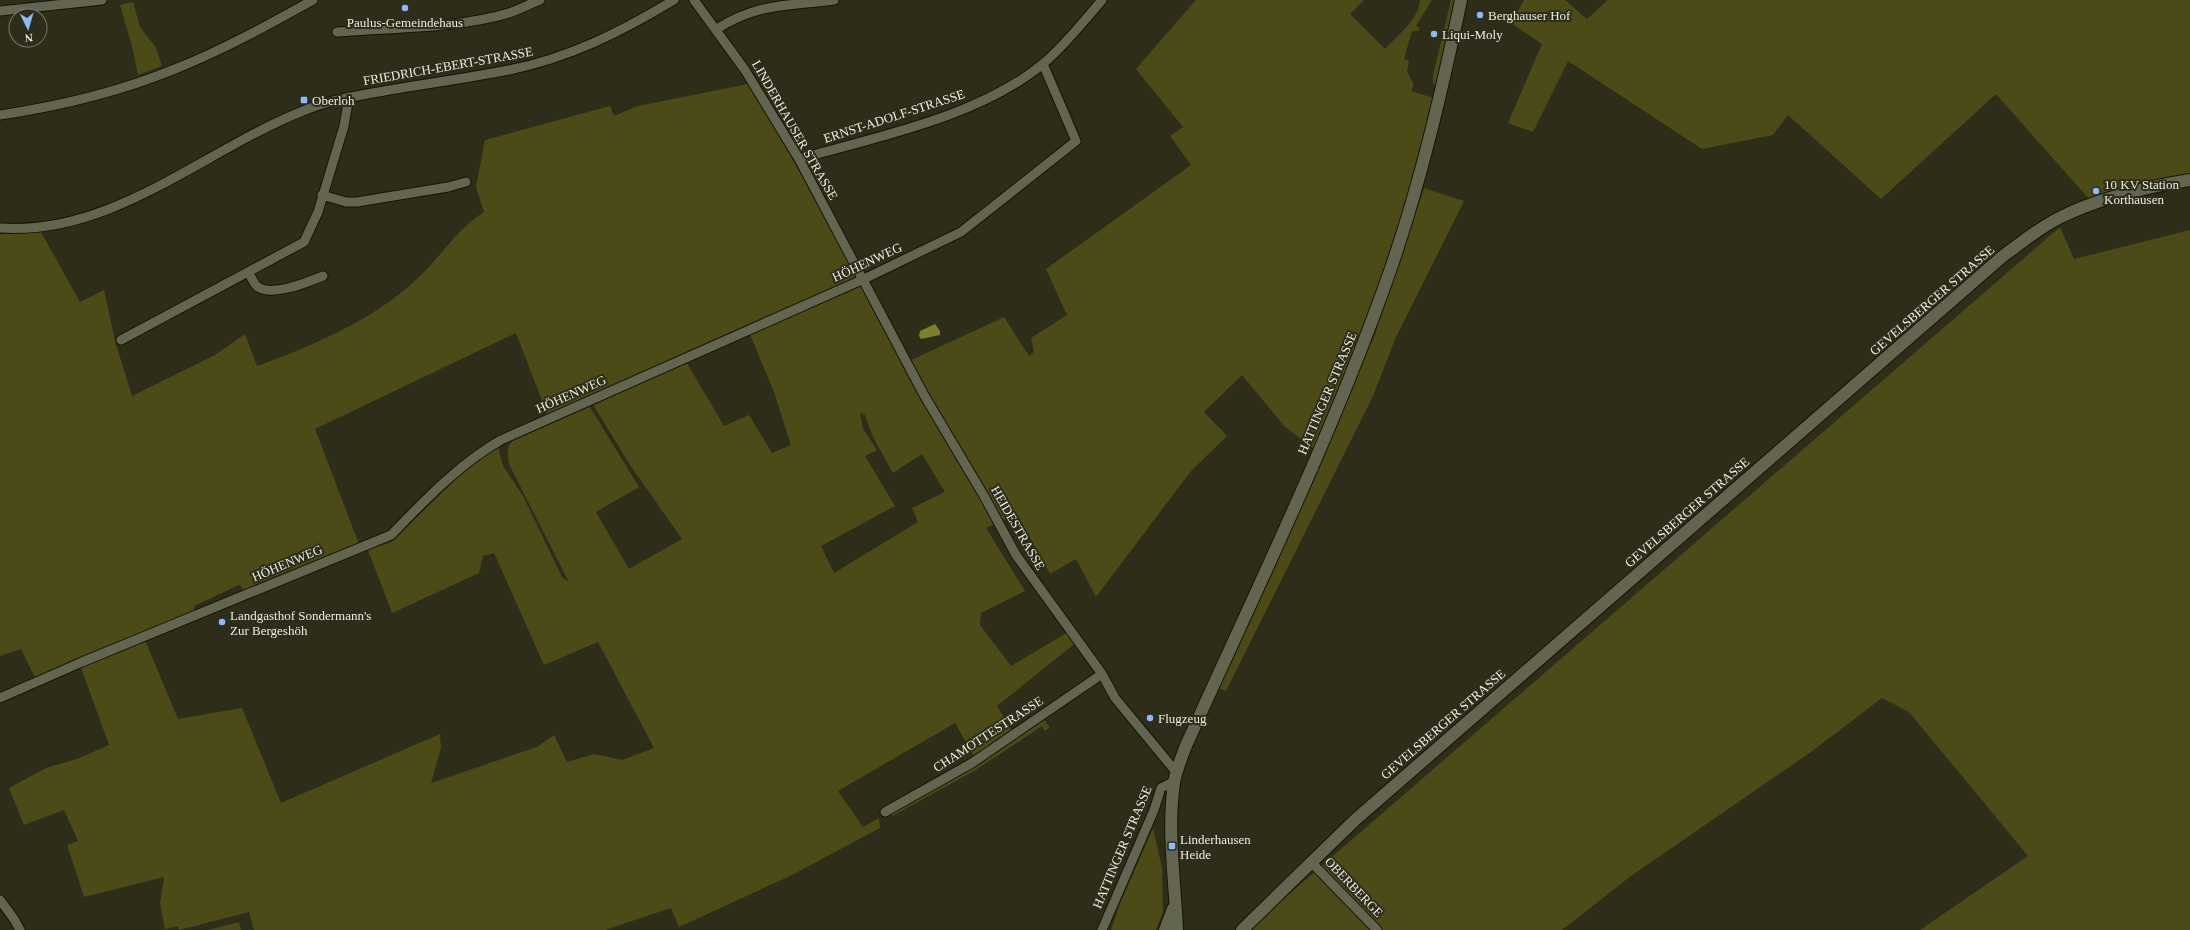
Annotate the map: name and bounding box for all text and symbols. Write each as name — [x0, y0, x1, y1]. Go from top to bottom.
marker: Paulus-Gemeindehaus — [400, 3, 410, 13]
north arrow — [8, 8, 48, 48]
place label: Berghauser Hof — [1488, 8, 1571, 23]
marker: Berghauser Hof — [1475, 10, 1485, 20]
place label: Paulus-Gemeindehaus — [347, 15, 463, 30]
place label: Liqui-Moly — [1442, 27, 1503, 42]
marker: Liqui-Moly — [1429, 29, 1439, 39]
text: N — [24, 32, 33, 44]
street label: FRIEDRICH-EBERT-STRASSE — [362, 44, 534, 88]
street label: LINDERHAUSER STRASSE — [749, 58, 841, 202]
street label: ERNST-ADOLF-STRASSE — [821, 86, 967, 146]
place label: Oberloh — [312, 93, 355, 108]
marker: Oberloh — [299, 95, 309, 105]
place label: 10 KV Station Korthausen — [2104, 177, 2179, 207]
marker: 10 KV Station Korthausen — [2091, 186, 2101, 196]
street label: HÖHENWEG — [830, 239, 904, 285]
street label: GEVELSBERGER STRASSE — [1867, 242, 1997, 358]
street label: HATTINGER STRASSE — [1294, 329, 1360, 457]
street label: HÖHENWEG — [534, 372, 608, 416]
street label: GEVELSBERGER STRASSE — [1622, 454, 1752, 570]
street label: HEIDESTRASSE — [988, 483, 1048, 573]
street label: HÖHENWEG — [250, 541, 324, 585]
place label: Landgasthof Sondermann's Zur Bergeshöh — [230, 608, 371, 638]
marker: Landgasthof Sondermann's Zur Bergeshöh — [217, 617, 227, 627]
street label: GEVELSBERGER STRASSE — [1378, 666, 1508, 782]
street label: CHAMOTTESTRASSE — [930, 693, 1046, 775]
place label: Flugzeug — [1158, 711, 1207, 726]
marker: Flugzeug — [1145, 713, 1155, 723]
street label: HATTINGER STRASSE — [1089, 783, 1155, 911]
place label: Linderhausen Heide — [1180, 832, 1251, 862]
marker: Linderhausen Heide — [1167, 841, 1177, 851]
street label: OBERBERGE — [1322, 854, 1386, 920]

